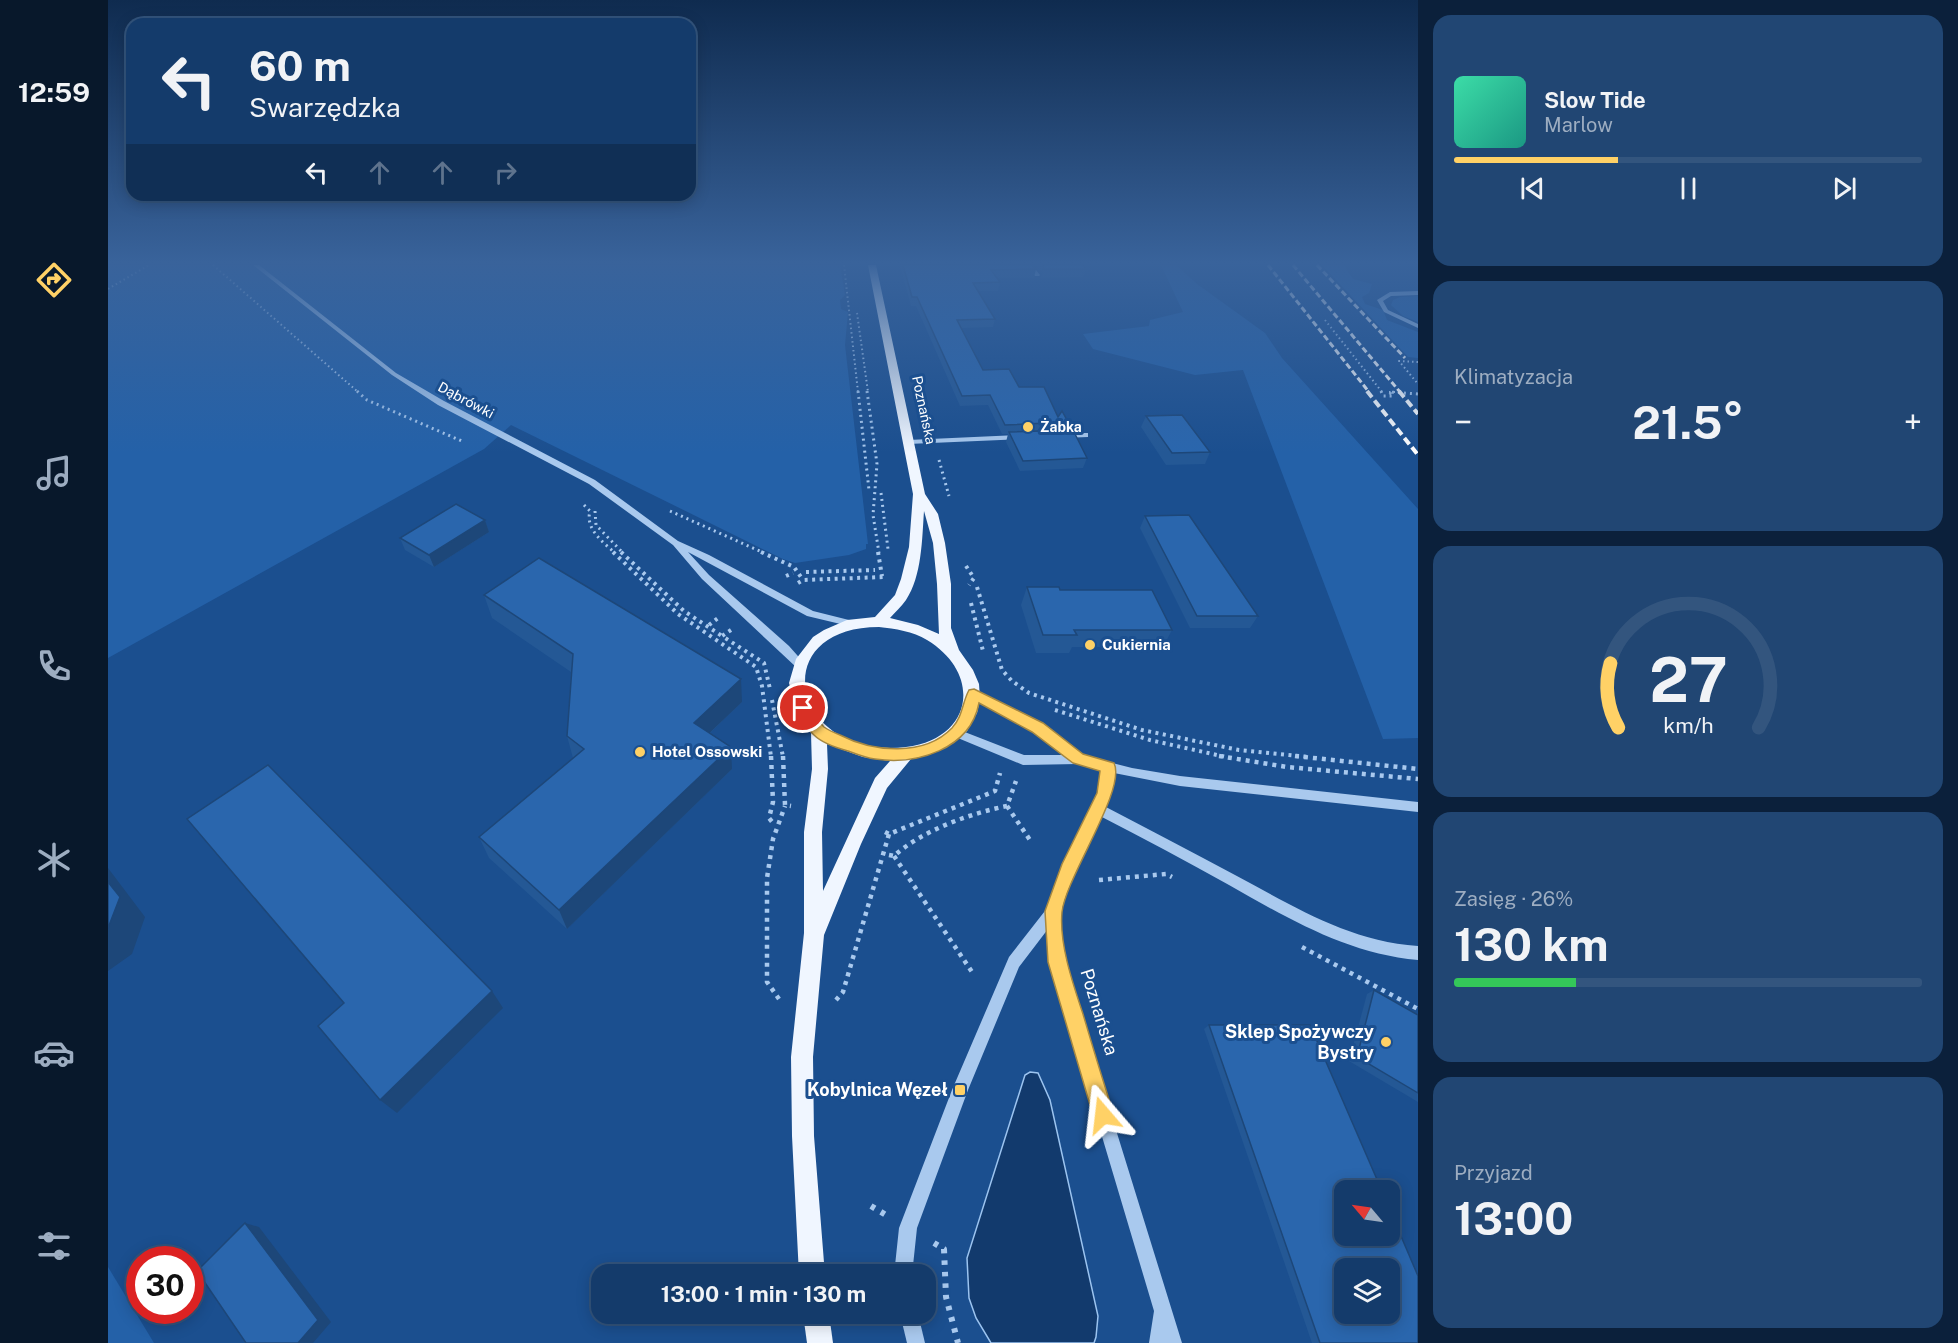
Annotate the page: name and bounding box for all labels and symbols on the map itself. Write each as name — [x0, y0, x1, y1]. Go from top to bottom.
street label: Poznańska — [909, 374, 939, 446]
street label: Dąbrówki — [435, 379, 497, 421]
place label: Żabka — [1040, 418, 1082, 435]
marker: Żabka — [1021, 420, 1035, 434]
place label: Cukiernia — [1102, 636, 1171, 653]
marker: Cukiernia — [1083, 638, 1097, 652]
pin — [777, 682, 828, 733]
place label: Hotel Ossowski — [652, 743, 762, 760]
marker: Hotel Ossowski — [633, 745, 647, 759]
street label: Poznańska — [1076, 966, 1123, 1058]
place label: Sklep Spożywczy Bystry — [1225, 1021, 1374, 1063]
marker: Sklep Spożywczy Bystry — [1379, 1035, 1393, 1049]
place label: Kobylnica Węzeł — [807, 1079, 948, 1100]
marker: Kobylnica Węzeł — [953, 1083, 967, 1097]
position arrow — [1071, 1083, 1135, 1147]
north arrow — [1334, 1180, 1400, 1246]
speed limit sign: 30 — [126, 1246, 204, 1324]

